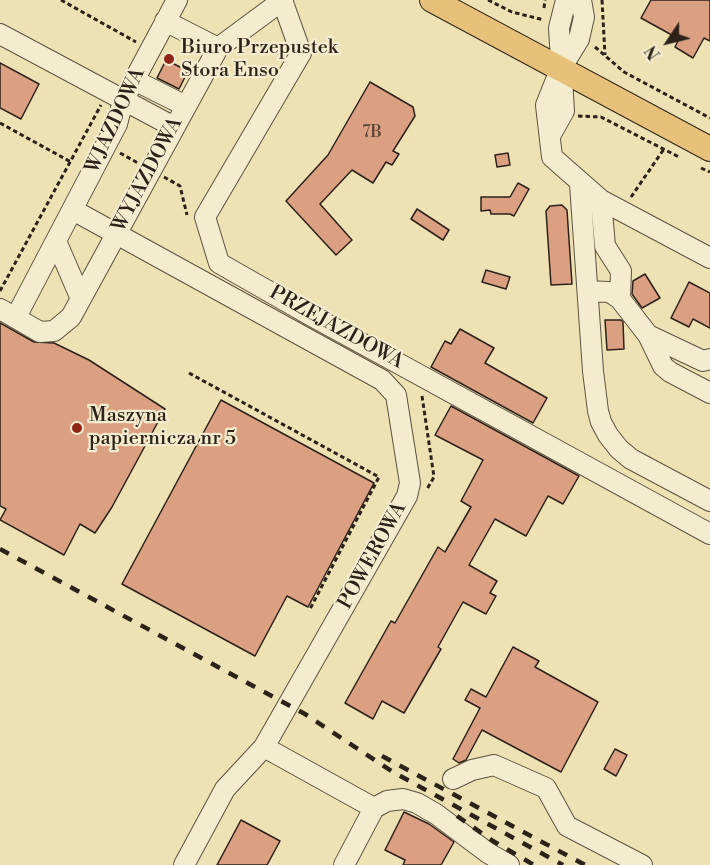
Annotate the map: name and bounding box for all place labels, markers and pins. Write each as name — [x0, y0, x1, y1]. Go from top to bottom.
place label: Biuro Przepustek Stora Enso — [181, 36, 338, 83]
marker: Biuro Przepustek Stora Enso — [162, 52, 176, 66]
place label: Maszyna papiernicza nr 5 — [89, 404, 236, 451]
marker: Maszyna papiernicza nr 5 — [70, 421, 84, 435]

